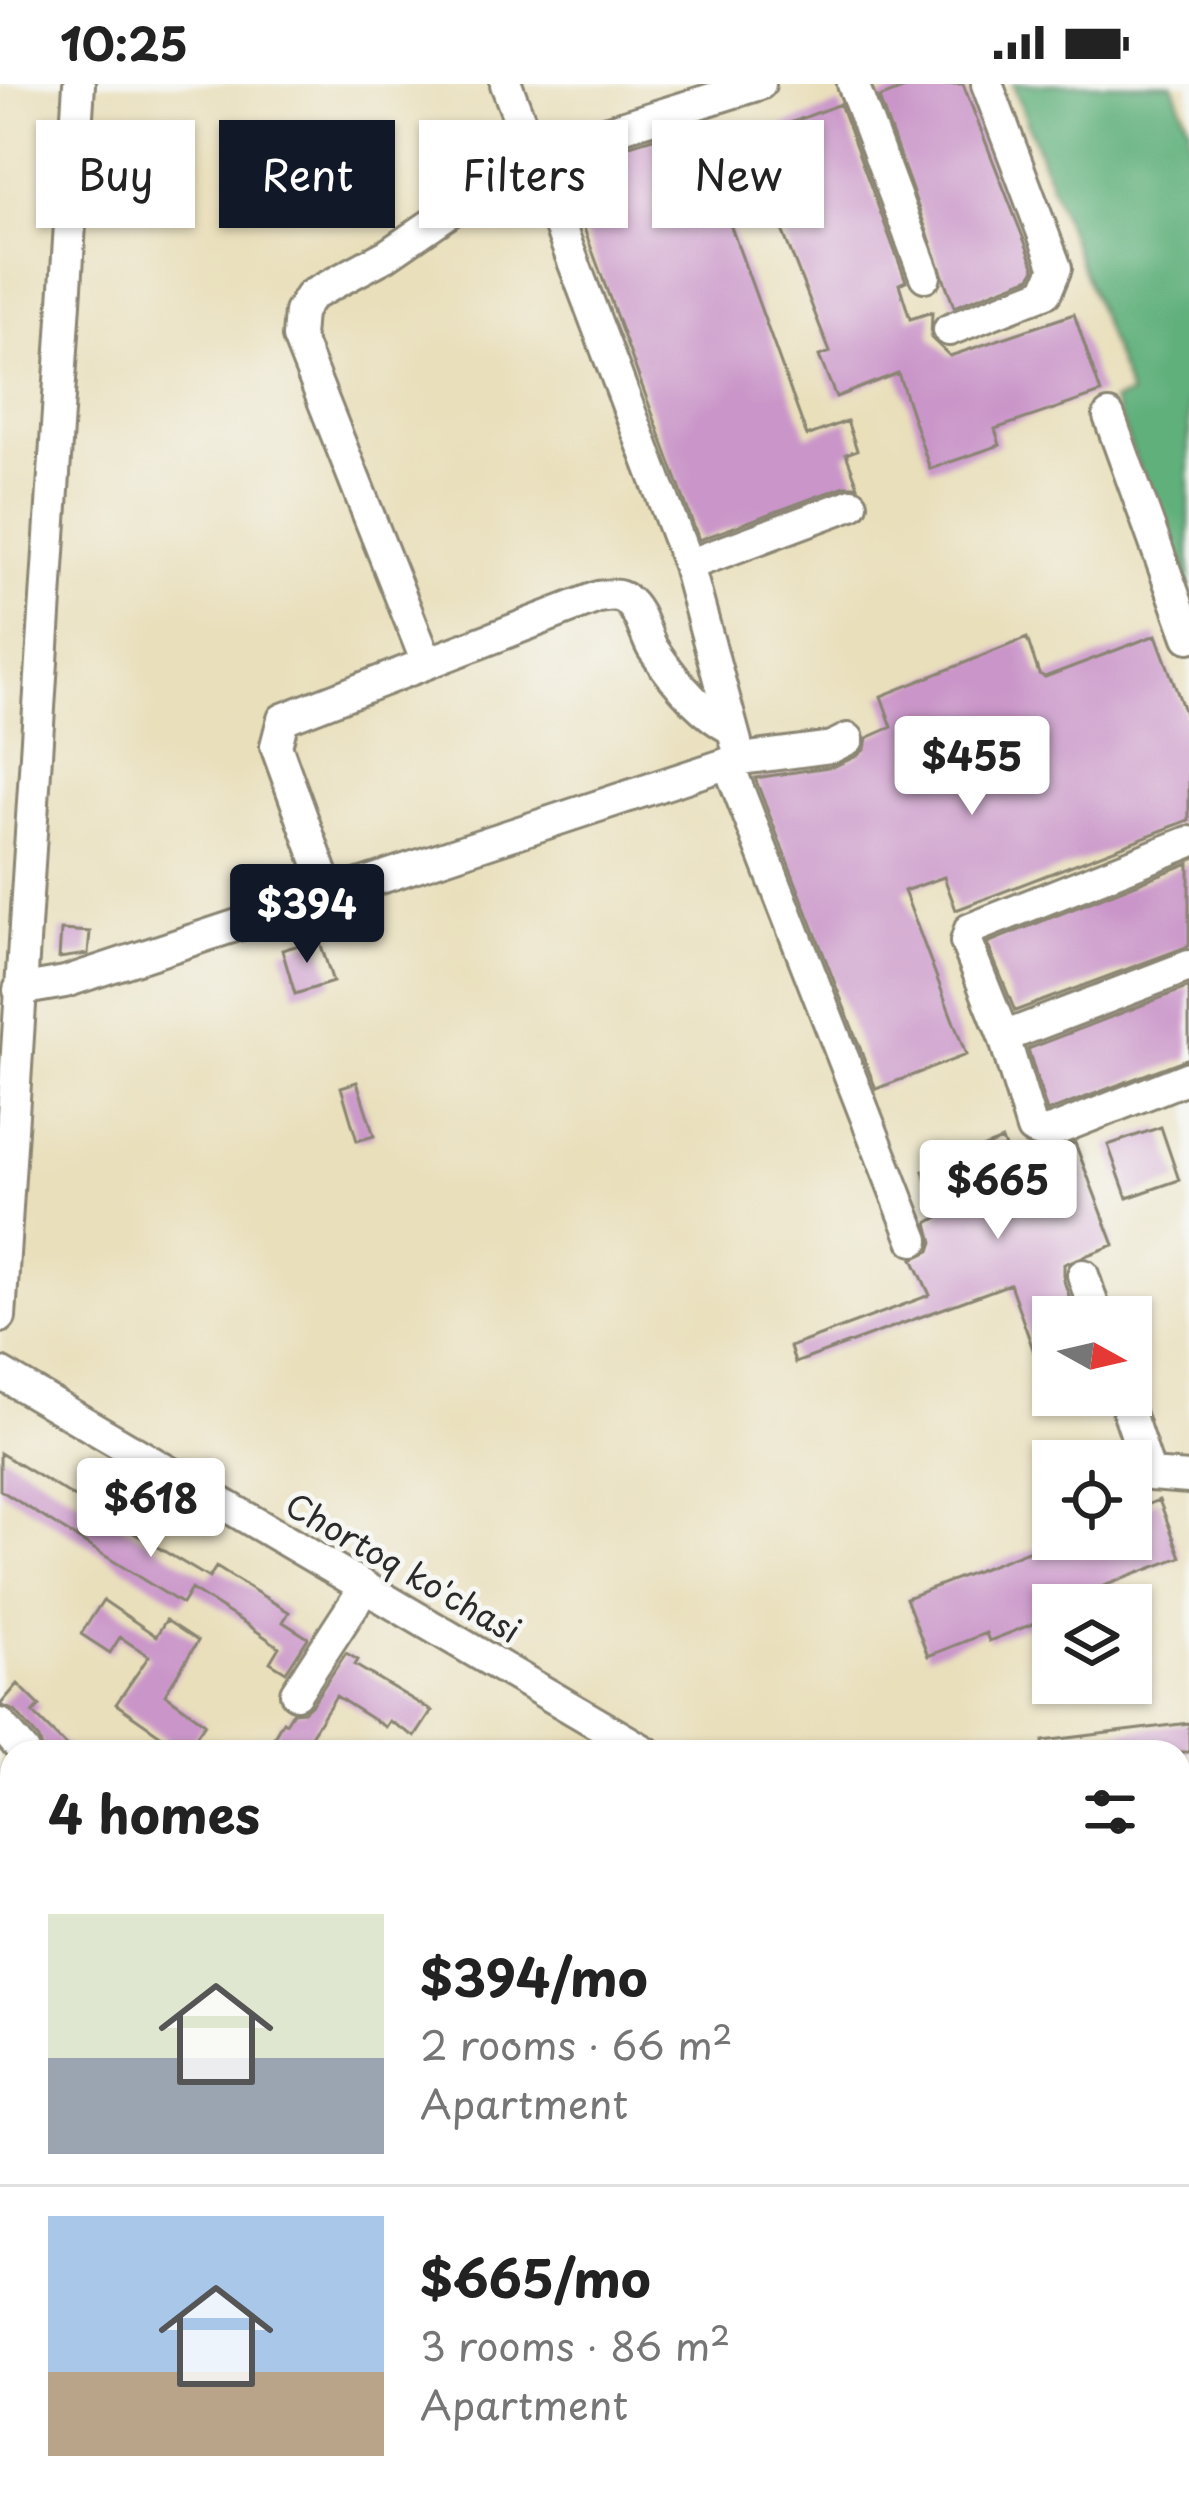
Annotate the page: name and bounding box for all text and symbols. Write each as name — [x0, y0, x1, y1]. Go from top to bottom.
text: 10:25 — [60, 8, 188, 76]
chip: Buy — [36, 120, 195, 228]
chip: Rent — [219, 120, 395, 228]
chip: Filters — [419, 120, 628, 228]
chip: New — [652, 120, 824, 228]
pin: $455 — [901, 716, 1043, 818]
text: $455 — [922, 725, 1022, 784]
pin: $394 — [236, 864, 378, 966]
text: $394 — [257, 873, 357, 932]
pin: $665 — [927, 1140, 1069, 1242]
text: $665 — [947, 1149, 1049, 1208]
north arrow — [1032, 1296, 1152, 1416]
map controls — [1032, 1296, 1152, 1704]
button: locate — [1032, 1440, 1152, 1560]
pin: $618 — [80, 1458, 222, 1560]
text: $618 — [104, 1467, 198, 1526]
street label: Chortoq ko'chasi — [277, 1479, 531, 1654]
button: layers — [1032, 1584, 1152, 1704]
text: 4 homes — [48, 1774, 260, 1851]
icon: filters — [1077, 1779, 1143, 1845]
text: $394/mo — [420, 1937, 648, 2014]
icon: home — [144, 1962, 288, 2106]
text: 2 rooms · 66 m² — [420, 2014, 733, 2073]
text: Apartment — [420, 2073, 628, 2132]
text: $665/mo — [420, 2238, 651, 2315]
icon: home — [144, 2264, 288, 2408]
text: 3 rooms · 86 m² — [420, 2315, 730, 2374]
text: Apartment — [420, 2374, 628, 2433]

